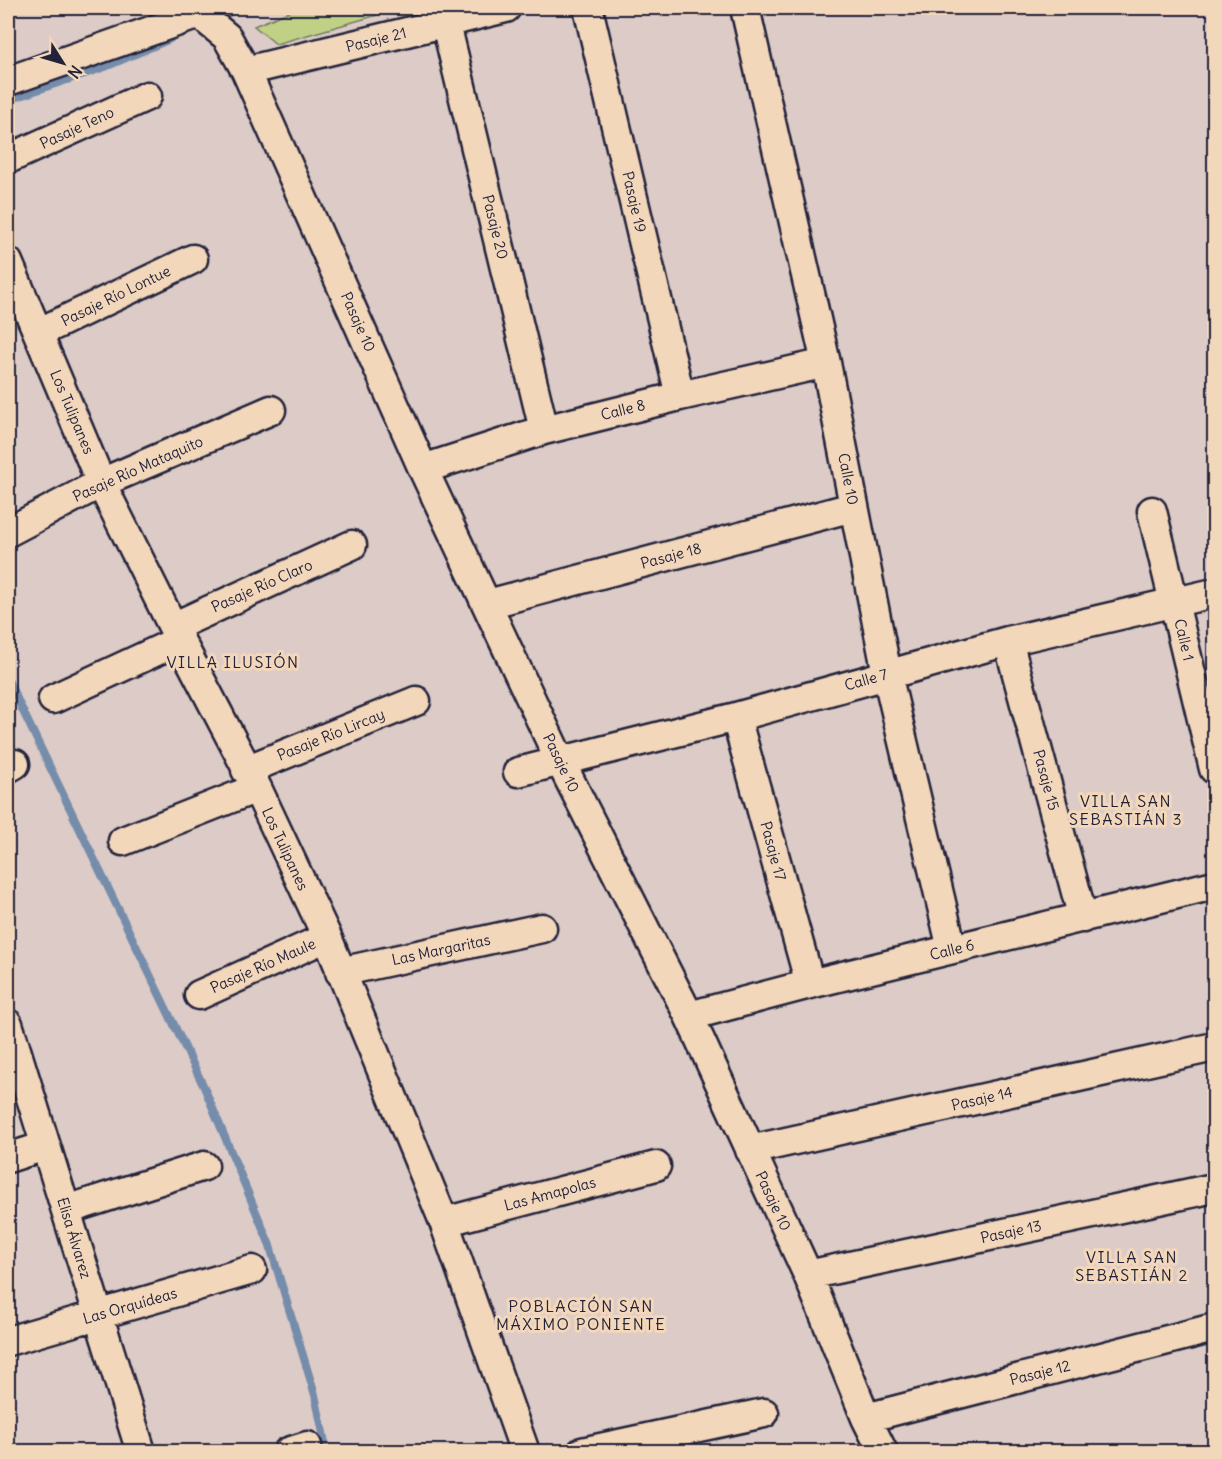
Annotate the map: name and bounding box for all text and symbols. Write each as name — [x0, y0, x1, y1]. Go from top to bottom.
street label: Pasaje 21 — [344, 23, 408, 56]
north arrow — [33, 33, 93, 93]
text: N — [64, 62, 86, 82]
street label: Pasaje Teno — [37, 102, 117, 153]
street label: Pasaje 19 — [618, 169, 651, 234]
street label: Pasaje 20 — [478, 193, 513, 261]
street label: Pasaje Río Lontue — [58, 261, 174, 330]
street label: Pasaje 10 — [337, 289, 380, 355]
street label: Los Tulipanes — [46, 367, 99, 457]
street label: Calle 8 — [599, 395, 647, 424]
street label: Pasaje Río Mataquito — [70, 431, 206, 506]
street label: Calle 10 — [834, 451, 863, 506]
street label: Pasaje 18 — [638, 538, 703, 573]
street label: Pasaje Río Claro — [208, 555, 315, 616]
street label: Calle 1 — [1170, 617, 1199, 663]
district label: VILLA ILUSIÓN — [166, 652, 300, 672]
street label: Calle 7 — [842, 664, 890, 695]
street label: Pasaje Río Lircay — [274, 704, 387, 765]
street label: Pasaje 10 — [539, 730, 584, 795]
street label: Pasaje 15 — [1029, 747, 1064, 812]
district label: VILLA SAN SEBASTIÁN 3 — [1069, 791, 1183, 829]
street label: Los Tulipanes — [258, 804, 313, 894]
street label: Pasaje 17 — [756, 819, 791, 883]
street label: Las Margaritas — [390, 930, 492, 969]
street label: Pasaje Río Maule — [207, 934, 318, 997]
street label: Calle 6 — [928, 935, 976, 964]
street label: Pasaje 14 — [949, 1082, 1015, 1115]
street label: Pasaje 10 — [751, 1168, 795, 1234]
street label: Las Amapolas — [502, 1172, 598, 1215]
street label: Elisa Álvarez — [53, 1195, 96, 1281]
street label: Pasaje 13 — [979, 1216, 1043, 1247]
district label: VILLA SAN SEBASTIÁN 2 — [1075, 1247, 1189, 1285]
street label: Las Orquídeas — [81, 1283, 179, 1328]
district label: POBLACIÓN SAN MÁXIMO PONIENTE — [496, 1296, 666, 1334]
street label: Pasaje 12 — [1008, 1356, 1072, 1389]

